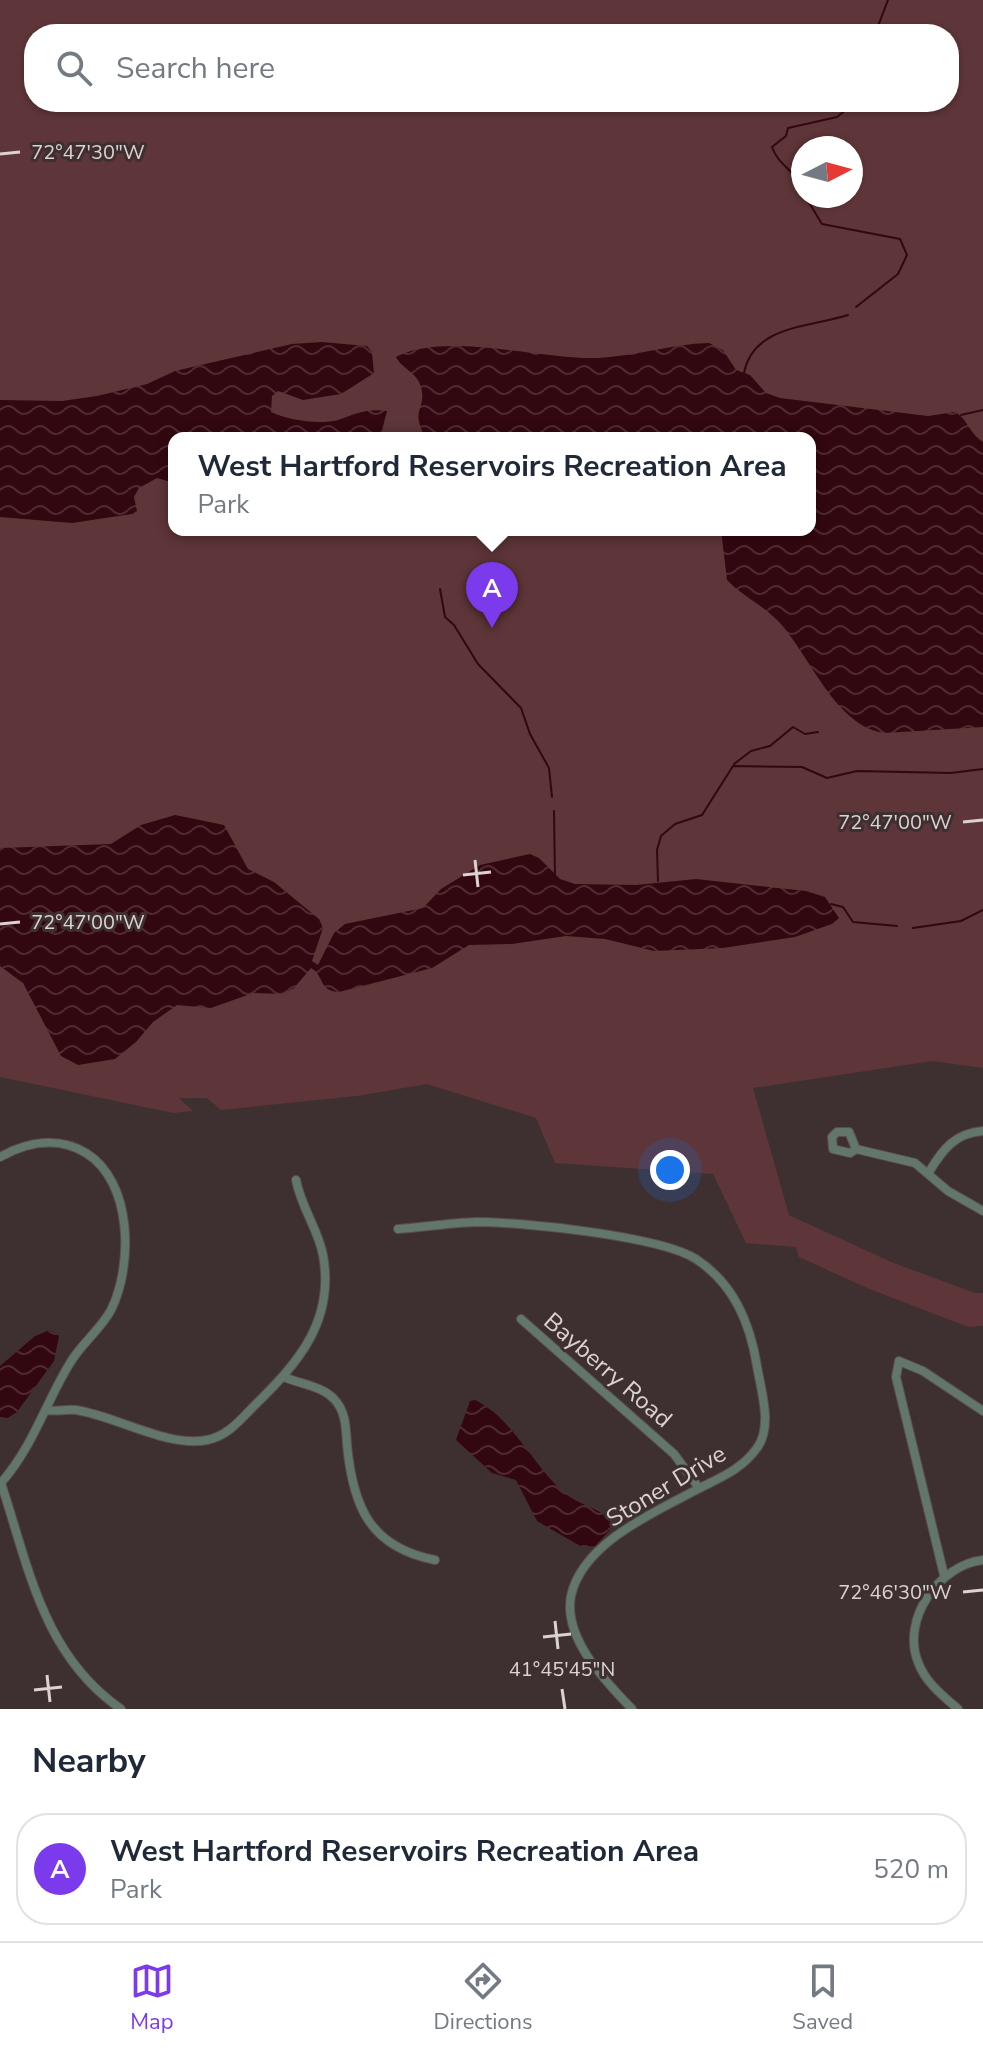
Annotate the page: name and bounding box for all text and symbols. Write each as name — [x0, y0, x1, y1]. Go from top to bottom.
search box — [24, 24, 959, 112]
icon: search — [52, 46, 96, 90]
text: Search here — [116, 48, 275, 89]
north arrow — [791, 136, 863, 208]
text: 72°47'30"W — [31, 139, 145, 166]
popup — [168, 432, 816, 536]
text: West Hartford Reservoirs Recreation Area — [197, 446, 787, 487]
text: Park — [197, 487, 249, 522]
pin: A — [466, 562, 518, 628]
text: 72°47'00"W — [838, 809, 952, 836]
text: 72°47'00"W — [31, 909, 145, 936]
your location — [650, 1150, 690, 1190]
street label: Bayberry Road — [537, 1305, 679, 1435]
street label: Stoner Drive — [600, 1438, 732, 1534]
text: 72°46'30"W — [838, 1579, 952, 1606]
text: 41°45'45"N — [509, 1656, 615, 1683]
text: Nearby — [32, 1738, 146, 1784]
text: West Hartford Reservoirs Recreation Area — [110, 1831, 699, 1872]
text: A — [50, 1852, 70, 1887]
text: 520 m — [873, 1852, 949, 1887]
text: Park — [110, 1872, 162, 1907]
tab: Map — [130, 1959, 174, 2037]
tab: Directions — [434, 1959, 533, 2037]
tab: Saved — [792, 1959, 853, 2037]

